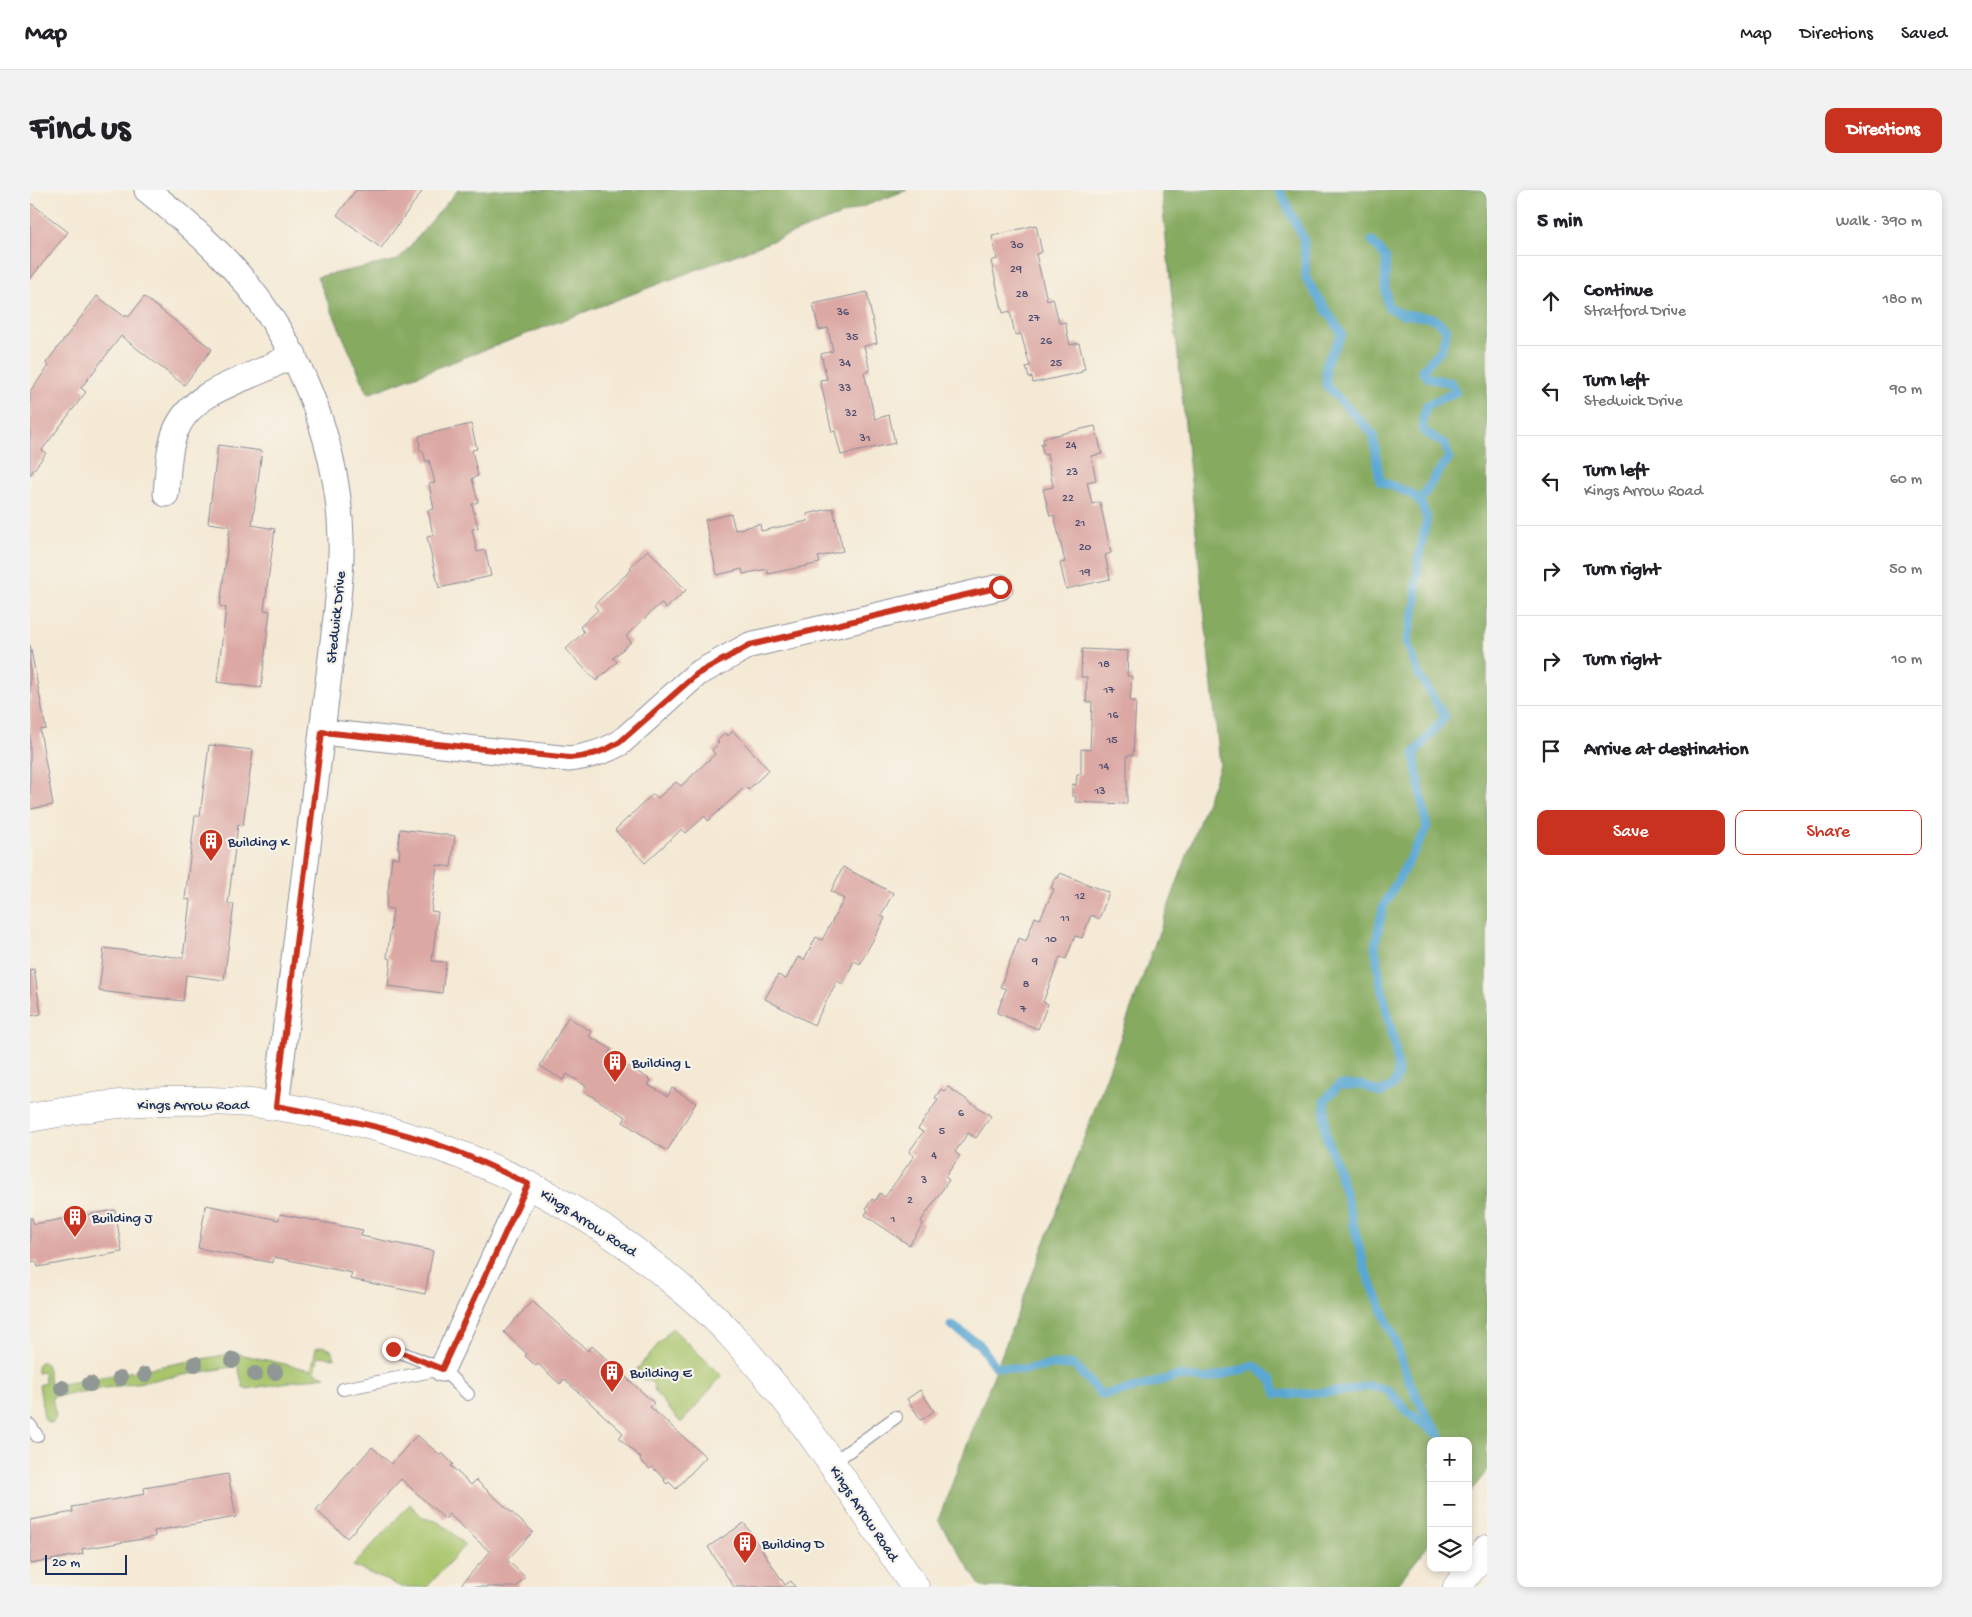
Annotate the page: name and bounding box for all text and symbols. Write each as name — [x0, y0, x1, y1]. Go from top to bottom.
text: Map — [25, 20, 67, 49]
text: Map — [1740, 24, 1772, 45]
text: Directions — [1800, 24, 1873, 45]
text: Saved — [1901, 24, 1947, 45]
button: Directions — [1825, 108, 1942, 153]
text: Find us — [30, 110, 130, 151]
text: 5 min — [1537, 210, 1582, 235]
text: Walk · 390 m — [1836, 213, 1922, 232]
house number: 30 — [1009, 239, 1024, 253]
house number: 29 — [1010, 263, 1022, 277]
text: Continue — [1584, 280, 1653, 303]
icon: ahead — [1537, 287, 1565, 315]
house number: 28 — [1016, 288, 1029, 302]
text: 180 m — [1883, 291, 1922, 310]
text: Stratford Drive — [1584, 303, 1686, 322]
house number: 36 — [836, 306, 850, 320]
house number: 27 — [1028, 312, 1041, 326]
house number: 35 — [845, 331, 858, 345]
house number: 26 — [1040, 335, 1053, 349]
house number: 34 — [838, 357, 851, 371]
house number: 25 — [1050, 357, 1062, 371]
text: Turn left — [1584, 370, 1648, 393]
icon: left — [1537, 377, 1565, 405]
text: 90 m — [1890, 381, 1922, 400]
house number: 33 — [838, 382, 851, 396]
text: Stedwick Drive — [1584, 393, 1683, 412]
house number: 32 — [844, 407, 857, 421]
house number: 31 — [858, 432, 871, 446]
house number: 24 — [1065, 439, 1077, 453]
text: Turn left — [1584, 460, 1648, 483]
house number: 23 — [1066, 466, 1078, 480]
icon: left — [1537, 467, 1565, 495]
text: 60 m — [1890, 471, 1922, 490]
text: Kings Arrow Road — [1584, 483, 1703, 502]
house number: 22 — [1062, 492, 1074, 506]
house number: 21 — [1075, 517, 1086, 531]
house number: 20 — [1079, 541, 1092, 555]
icon: right — [1537, 557, 1565, 585]
text: Turn right — [1584, 559, 1660, 582]
text: 50 m — [1889, 561, 1922, 580]
house number: 19 — [1079, 566, 1090, 580]
street label: Stedwick Drive — [323, 570, 351, 664]
route start — [989, 576, 1012, 599]
icon: right — [1537, 647, 1565, 675]
text: Turn right — [1584, 649, 1660, 672]
text: 10 m — [1891, 651, 1922, 670]
house number: 18 — [1097, 658, 1110, 672]
house number: 17 — [1102, 684, 1115, 698]
house number: 16 — [1107, 709, 1119, 723]
house number: 15 — [1105, 734, 1118, 748]
icon: arrive — [1537, 737, 1565, 765]
text: Arrive at destination — [1584, 739, 1748, 762]
house number: 14 — [1098, 760, 1110, 774]
house number: 13 — [1093, 785, 1106, 799]
button: Save — [1537, 810, 1725, 855]
button: Share — [1735, 810, 1922, 855]
building icon: Building K — [198, 828, 224, 862]
place label: Building K — [227, 834, 291, 852]
house number: 12 — [1074, 890, 1085, 904]
house number: 11 — [1059, 912, 1070, 926]
house number: 10 — [1044, 933, 1057, 947]
house number: 9 — [1031, 955, 1038, 969]
house number: 8 — [1023, 978, 1030, 992]
house number: 7 — [1019, 1003, 1027, 1017]
building icon: Building L — [602, 1049, 628, 1083]
place label: Building L — [631, 1055, 691, 1073]
street label: Kings Arrow Road — [137, 1097, 250, 1115]
house number: 6 — [958, 1107, 965, 1121]
house number: 5 — [939, 1125, 945, 1139]
house number: 4 — [931, 1149, 937, 1163]
house number: 3 — [920, 1174, 927, 1188]
street label: Kings Arrow Road — [536, 1186, 641, 1262]
house number: 2 — [907, 1194, 913, 1208]
building icon: Building J — [62, 1204, 88, 1238]
place label: Building J — [91, 1210, 154, 1228]
house number: 1 — [890, 1213, 896, 1227]
route end — [382, 1338, 405, 1361]
building icon: Building E — [599, 1359, 625, 1393]
place label: Building E — [629, 1365, 693, 1383]
map controls — [1427, 1437, 1472, 1572]
button: + — [1427, 1437, 1472, 1482]
street label: Kings Arrow Road — [825, 1463, 903, 1566]
button: − — [1427, 1482, 1472, 1527]
button: layers — [1427, 1527, 1472, 1572]
building icon: Building D — [732, 1530, 758, 1564]
place label: Building D — [761, 1536, 825, 1554]
scale bar — [45, 1552, 128, 1575]
text: 20 m — [52, 1555, 80, 1572]

